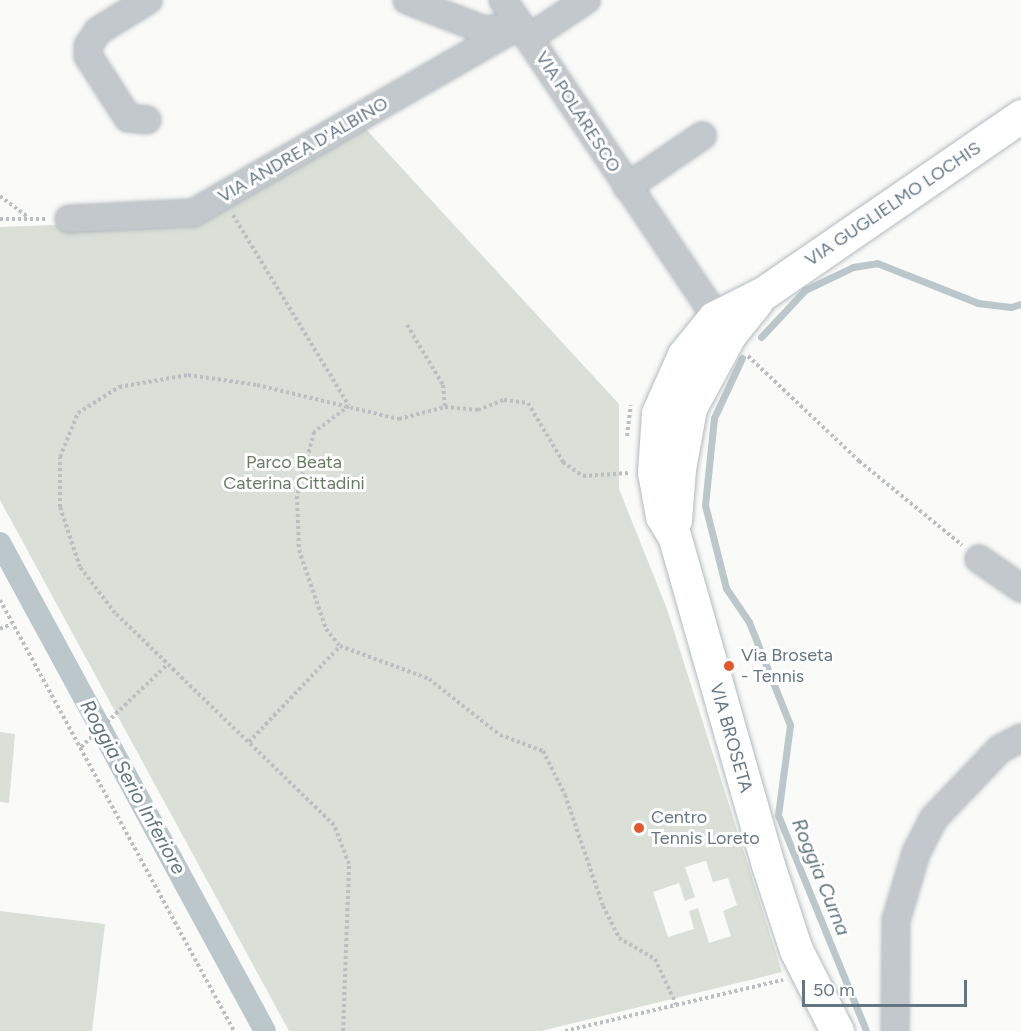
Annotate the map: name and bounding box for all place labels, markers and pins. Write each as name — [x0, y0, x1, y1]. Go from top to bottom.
place label: Via Broseta - Tennis — [741, 645, 833, 688]
marker: Via Broseta - Tennis — [722, 659, 736, 673]
place label: Centro Tennis Loreto — [651, 807, 760, 850]
marker: Centro Tennis Loreto — [632, 821, 646, 835]

